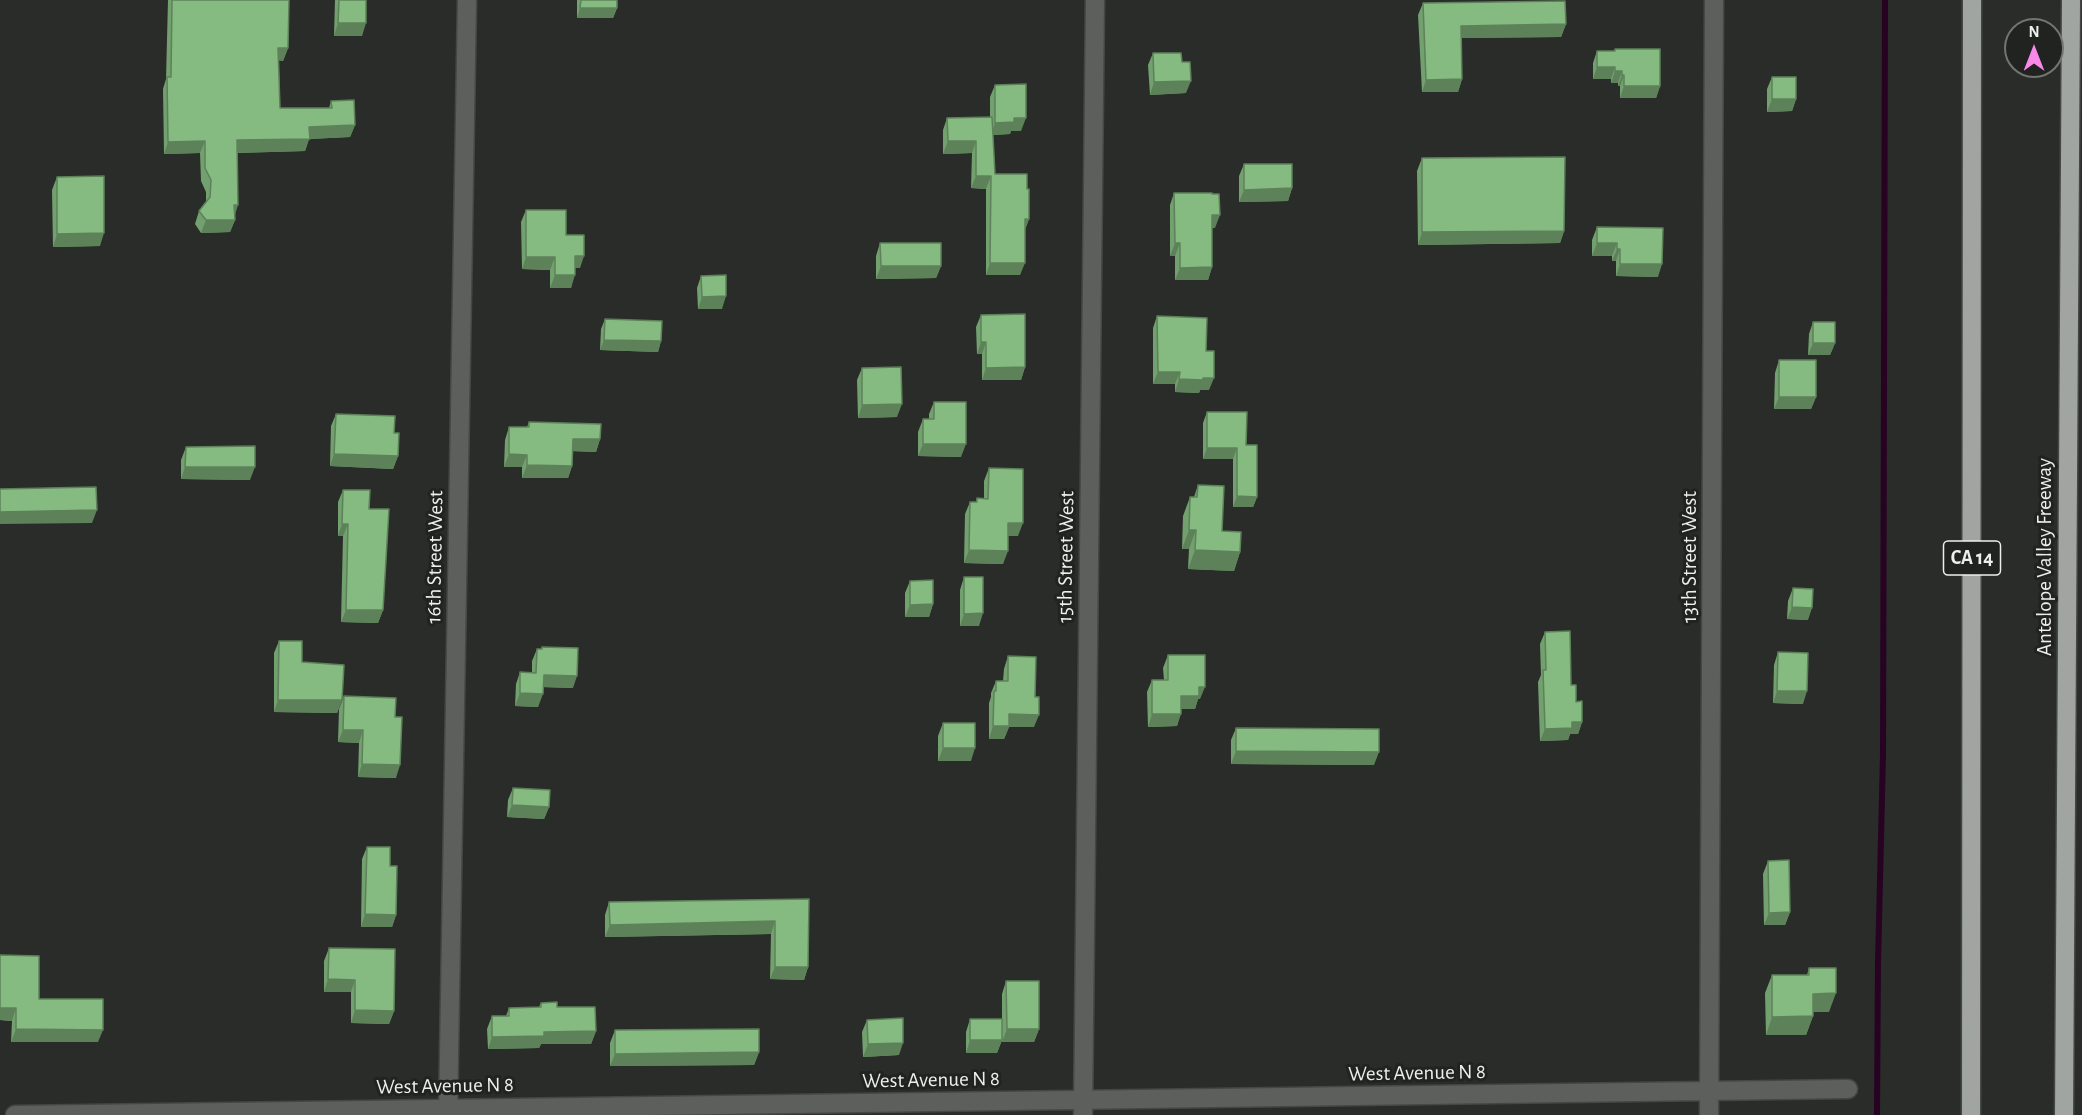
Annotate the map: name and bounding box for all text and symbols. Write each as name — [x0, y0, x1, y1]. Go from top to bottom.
north arrow — [2004, 18, 2064, 78]
text: N — [2028, 24, 2040, 40]
street label: Antelope Valley Freeway — [2032, 458, 2058, 656]
street label: 16th Street West — [421, 490, 449, 624]
street label: 15th Street West — [1052, 491, 1080, 623]
street label: 13th Street West — [1677, 491, 1703, 623]
road number: CA 14 — [1944, 541, 2000, 575]
street label: West Avenue N 8 — [1348, 1059, 1486, 1087]
street label: West Avenue N 8 — [862, 1066, 1000, 1094]
street label: West Avenue N 8 — [376, 1072, 514, 1100]

